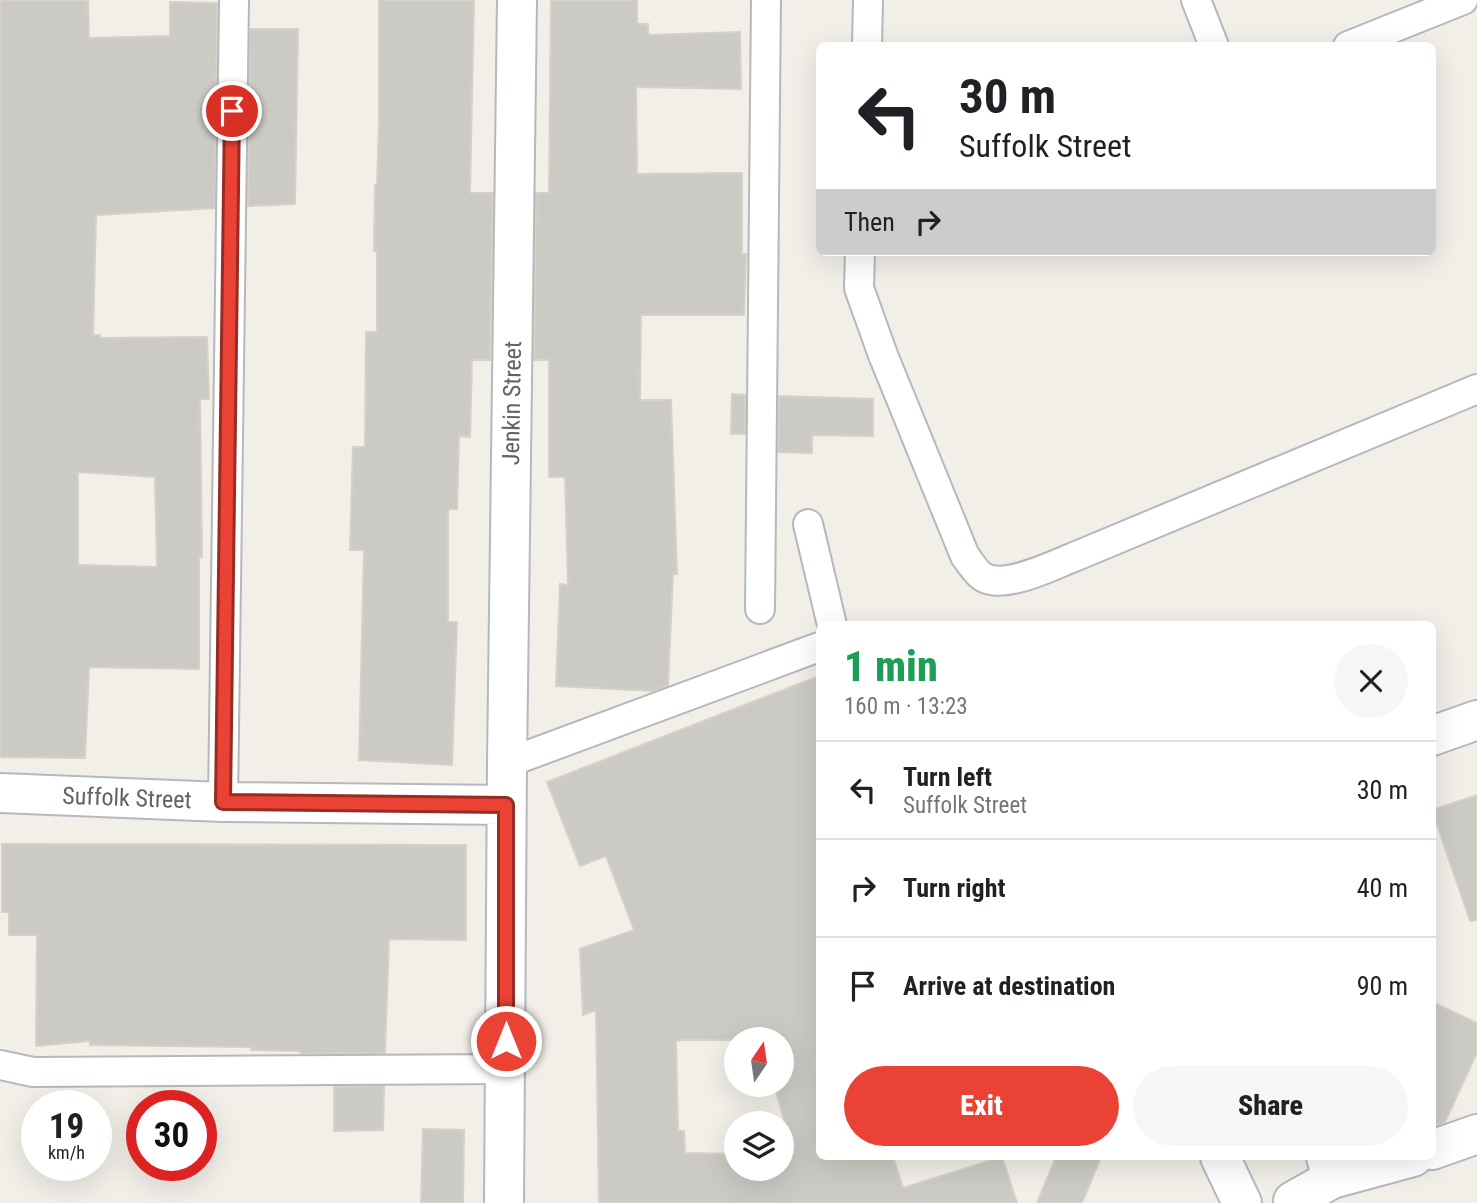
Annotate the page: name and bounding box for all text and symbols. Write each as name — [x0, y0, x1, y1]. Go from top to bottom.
text: 30 m — [959, 68, 1056, 125]
icon: left — [844, 70, 935, 161]
pin — [202, 81, 262, 141]
icon: arrive — [213, 92, 251, 130]
text: Suffolk Street — [959, 127, 1131, 165]
icon: right — [909, 203, 947, 241]
text: Then — [844, 207, 895, 237]
street label: Jenkin Street — [497, 341, 527, 465]
text: 1 min — [844, 642, 938, 691]
button: close — [1334, 644, 1408, 718]
text: 160 m · 13:23 — [844, 693, 968, 720]
text: Turn left — [903, 762, 992, 792]
icon: left — [844, 771, 882, 809]
text: 30 m — [1357, 775, 1408, 805]
street label: Suffolk Street — [62, 782, 192, 814]
text: Suffolk Street — [903, 792, 1027, 819]
icon: right — [844, 869, 882, 907]
text: Turn right — [903, 873, 1005, 903]
text: 40 m — [1357, 873, 1408, 903]
icon: arrive — [844, 967, 882, 1005]
text: Arrive at destination — [903, 971, 1115, 1001]
text: 90 m — [1357, 971, 1408, 1001]
position arrow — [469, 1004, 543, 1078]
north arrow — [724, 1027, 794, 1097]
map controls — [724, 1027, 794, 1181]
button: Exit — [844, 1066, 1119, 1146]
button: Share — [1133, 1066, 1408, 1146]
speed limit sign: 30 — [126, 1090, 217, 1181]
text: 19 — [49, 1106, 84, 1147]
button: layers — [724, 1111, 794, 1181]
text: km/h — [48, 1142, 85, 1163]

